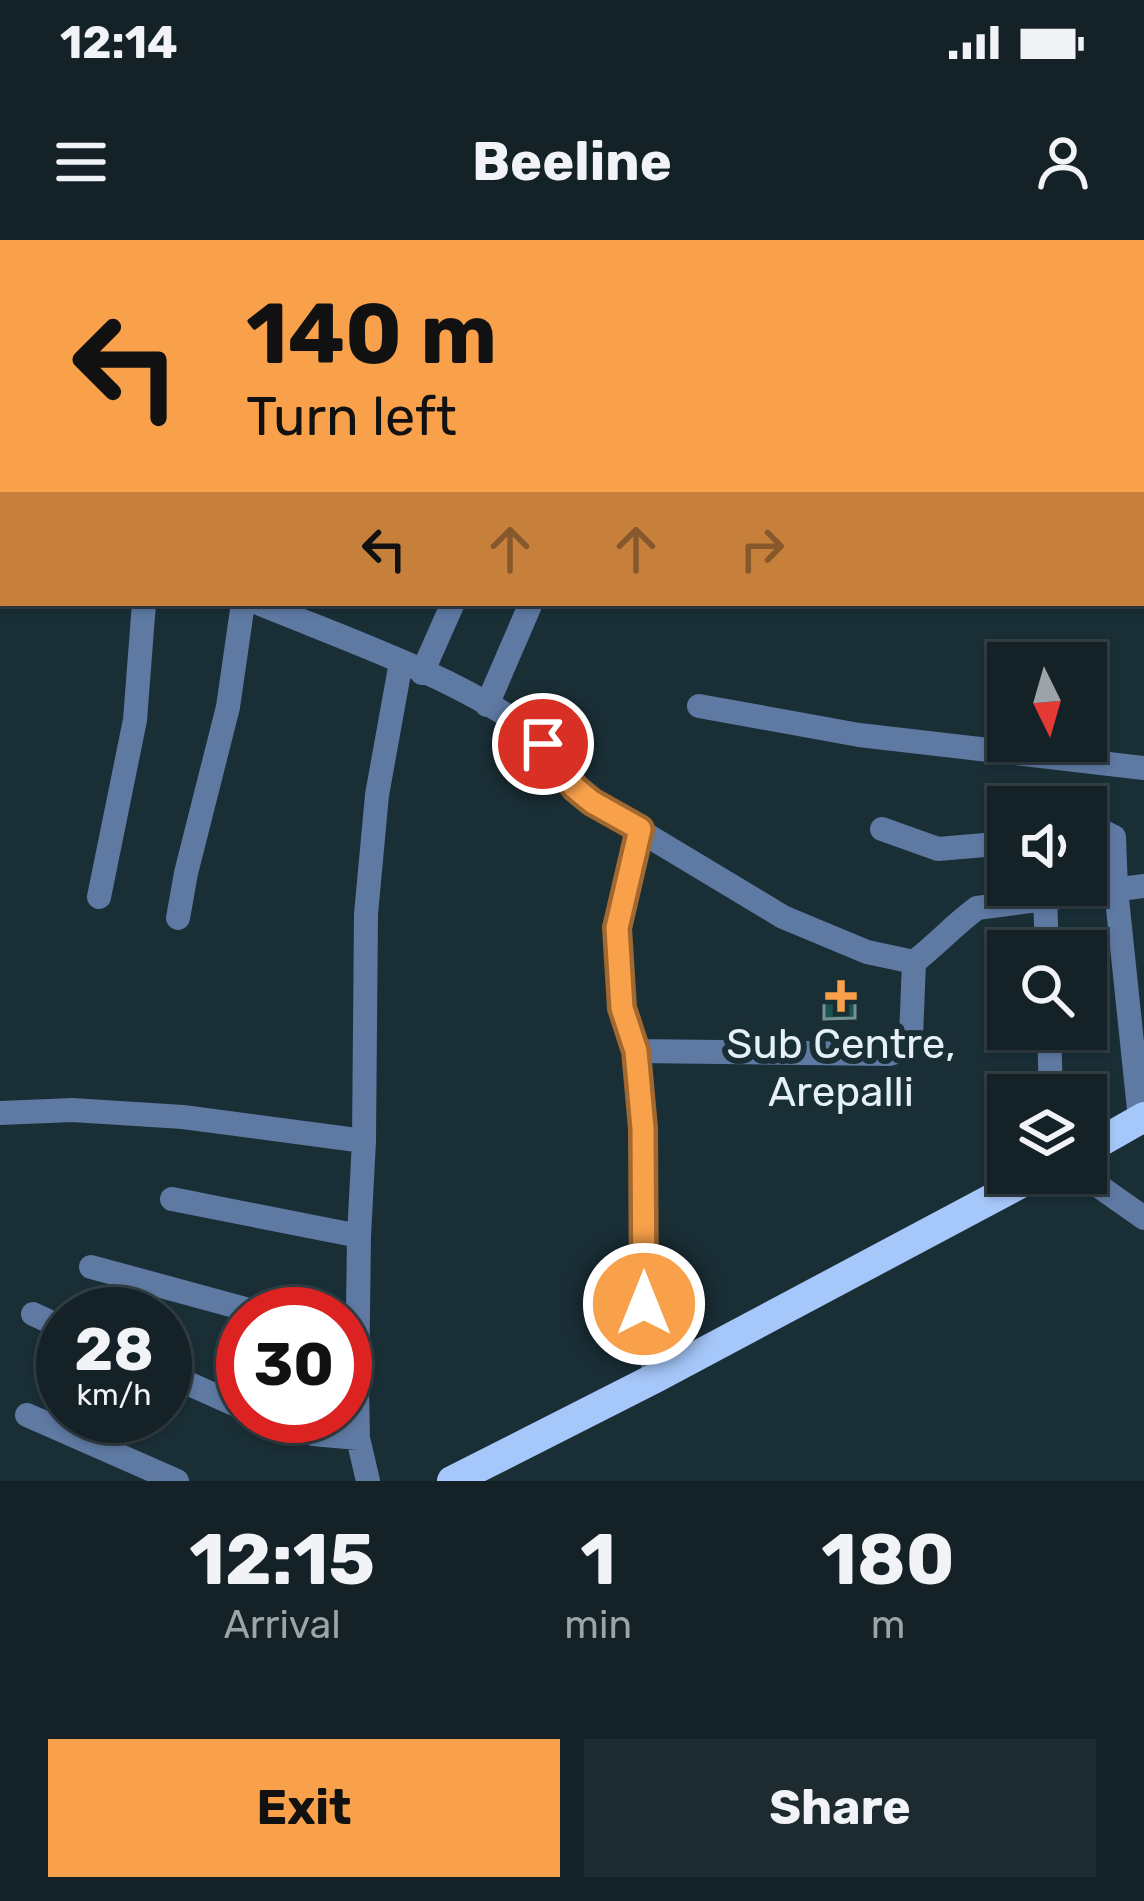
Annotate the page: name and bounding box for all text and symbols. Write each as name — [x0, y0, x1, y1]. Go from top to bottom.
text: 12:14 — [60, 16, 178, 69]
icon: menu — [48, 129, 114, 195]
icon: person — [1030, 129, 1096, 195]
text: Beeline — [472, 130, 672, 194]
text: 140 m — [246, 284, 497, 384]
icon: left — [48, 288, 204, 444]
text: Turn left — [246, 385, 457, 449]
icon: left — [351, 516, 417, 582]
icon: ahead — [477, 516, 543, 582]
icon: ahead — [603, 516, 669, 582]
icon: right — [729, 516, 795, 582]
north arrow — [987, 642, 1107, 762]
map controls — [987, 642, 1107, 1194]
pin — [492, 693, 594, 795]
icon: arrive — [510, 711, 576, 777]
button: sound — [987, 786, 1107, 906]
button: search — [987, 930, 1107, 1050]
marker: Sub Centre, Arepalli — [825, 980, 857, 1012]
place label: Sub Centre, Arepalli — [726, 1019, 956, 1117]
button: layers — [987, 1074, 1107, 1194]
position arrow — [581, 1241, 707, 1367]
speed limit sign: 30 — [216, 1287, 372, 1443]
text: 28 — [74, 1314, 154, 1385]
text: km/h — [77, 1377, 151, 1413]
text: 12:15 — [189, 1517, 375, 1602]
text: 1 — [580, 1517, 616, 1602]
text: 180 — [821, 1517, 955, 1602]
text: Arrival — [224, 1602, 341, 1648]
text: min — [564, 1602, 632, 1648]
text: m — [871, 1602, 905, 1648]
button: Exit — [48, 1739, 560, 1877]
button: Share — [584, 1739, 1096, 1877]

